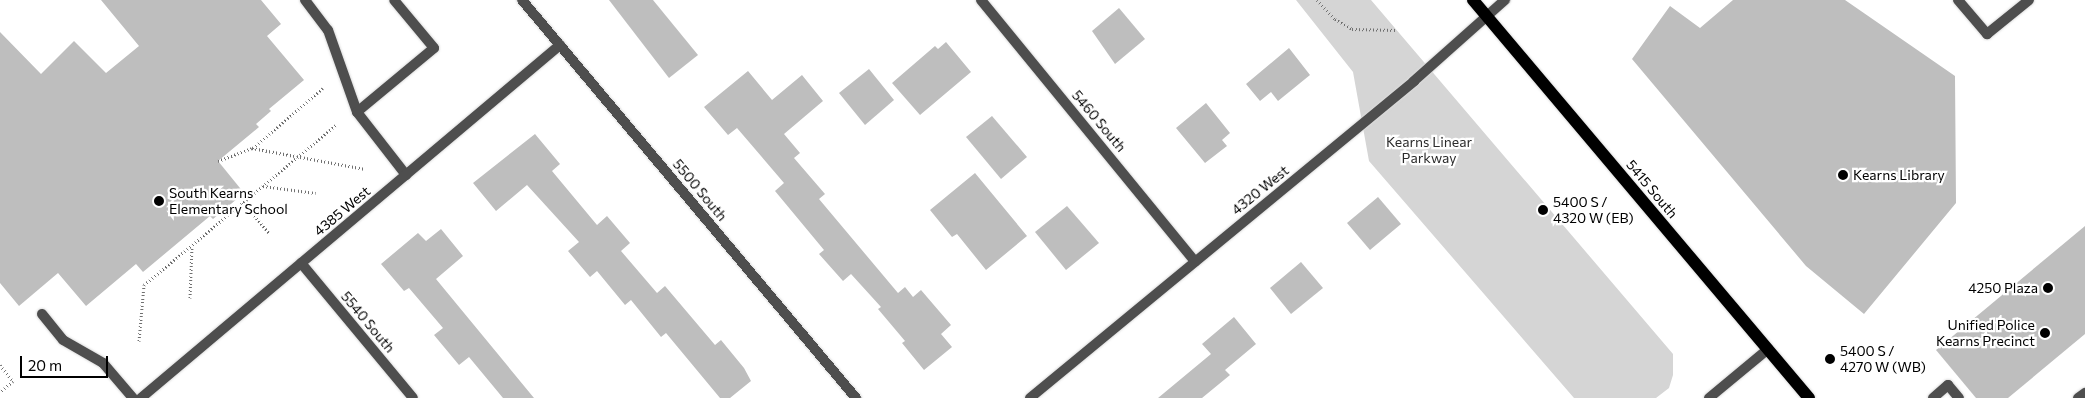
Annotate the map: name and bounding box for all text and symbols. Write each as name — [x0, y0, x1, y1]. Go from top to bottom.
street label: 5460 South — [1068, 87, 1130, 155]
park label: Kearns Linear Parkway — [1386, 134, 1472, 166]
street label: 5500 South — [669, 156, 731, 224]
street label: 5415 South — [1623, 156, 1681, 222]
street label: 4320 West — [1228, 162, 1292, 218]
place label: Kearns Library — [1853, 167, 1945, 183]
marker: Kearns Library — [1837, 169, 1849, 181]
street label: 4385 West — [310, 183, 374, 239]
place label: South Kearns Elementary School — [169, 185, 288, 218]
place label: 5400 S / 4320 W (EB) — [1553, 194, 1634, 226]
marker: South Kearns Elementary School — [153, 195, 165, 207]
marker: 5400 S / 4320 W (EB) — [1537, 204, 1549, 216]
place label: 4250 Plaza — [1968, 280, 2038, 296]
marker: 4250 Plaza — [2042, 282, 2054, 294]
street label: 5540 South — [338, 288, 398, 356]
place label: Unified Police Kearns Precinct — [1936, 317, 2035, 350]
marker: Unified Police Kearns Precinct — [2039, 327, 2051, 339]
place label: 5400 S / 4270 W (WB) — [1840, 343, 1926, 376]
scale bar — [22, 346, 110, 378]
marker: 5400 S / 4270 W (WB) — [1824, 353, 1836, 365]
text: 20 m — [28, 356, 62, 374]

